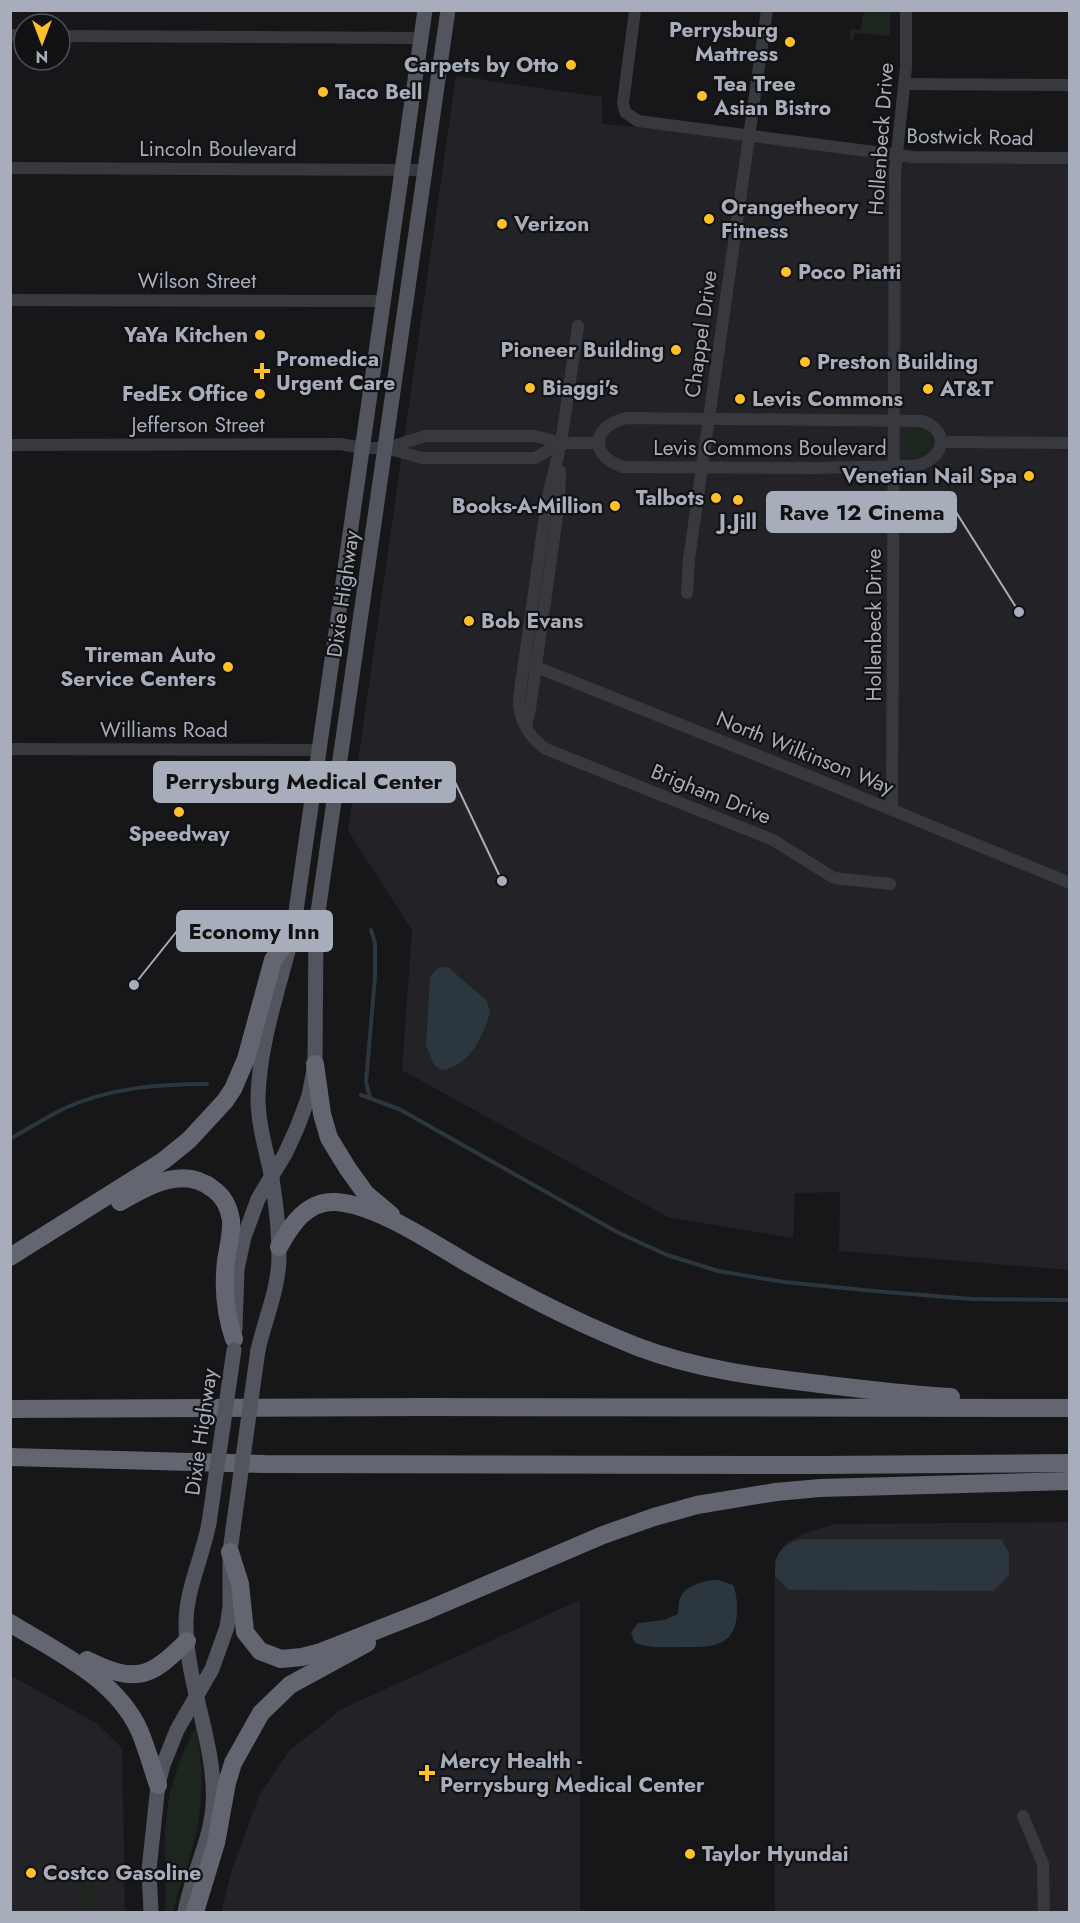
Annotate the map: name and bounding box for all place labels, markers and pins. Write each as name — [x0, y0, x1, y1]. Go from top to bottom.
place label: Perrysburg Mattress — [669, 15, 778, 69]
marker: Perrysburg Mattress — [783, 35, 797, 49]
place label: Carpets by Otto — [404, 50, 559, 80]
marker: Carpets by Otto — [564, 58, 578, 72]
place label: Tea Tree Asian Bistro — [713, 69, 831, 123]
place label: Taco Bell — [335, 77, 422, 107]
marker: Taco Bell — [316, 85, 330, 99]
marker: Tea Tree Asian Bistro — [695, 89, 709, 103]
place label: Orangetheory Fitness — [721, 192, 859, 246]
place label: Verizon — [513, 209, 589, 239]
marker: Orangetheory Fitness — [702, 212, 716, 226]
marker: Verizon — [495, 217, 509, 231]
place label: Poco Piatti — [798, 257, 901, 287]
marker: Poco Piatti — [779, 265, 793, 279]
place label: YaYa Kitchen — [123, 320, 248, 350]
marker: YaYa Kitchen — [253, 328, 267, 342]
place label: Pioneer Building — [501, 335, 664, 365]
marker: Pioneer Building — [669, 343, 683, 357]
place label: Promedica Urgent Care — [276, 344, 395, 398]
place label: Preston Building — [817, 347, 978, 377]
marker: Preston Building — [798, 355, 812, 369]
marker: Promedica Urgent Care — [253, 362, 271, 380]
place label: Biaggi's — [542, 373, 619, 403]
place label: AT&T — [939, 374, 994, 404]
place label: FedEx Office — [122, 379, 248, 409]
marker: Biaggi's — [523, 381, 537, 395]
marker: AT&T — [921, 382, 935, 396]
place label: Levis Commons — [752, 384, 904, 414]
marker: FedEx Office — [253, 387, 267, 401]
marker: Levis Commons — [733, 392, 747, 406]
place label: Venetian Nail Spa — [841, 461, 1017, 491]
marker: Venetian Nail Spa — [1022, 469, 1036, 483]
place label: Talbots — [636, 483, 704, 513]
place label: Books-A-Million — [452, 491, 603, 521]
marker: Talbots — [709, 491, 723, 505]
callout: Rave 12 Cinema — [767, 492, 956, 532]
marker: J.Jill — [731, 493, 745, 507]
marker: Books-A-Million — [608, 499, 622, 513]
place label: J.Jill — [715, 507, 757, 537]
place label: Bob Evans — [481, 606, 584, 636]
marker: Bob Evans — [462, 614, 476, 628]
place label: Tireman Auto Service Centers — [60, 640, 216, 694]
marker: Tireman Auto Service Centers — [221, 660, 235, 674]
callout: Perrysburg Medical Center — [154, 762, 455, 802]
marker: Speedway — [172, 805, 186, 819]
place label: Speedway — [128, 819, 231, 849]
callout: Economy Inn — [177, 911, 332, 951]
place label: Mercy Health - Perrysburg Medical Center — [440, 1746, 705, 1800]
marker: Mercy Health - Perrysburg Medical Center — [418, 1764, 436, 1782]
place label: Taylor Hyundai — [702, 1839, 849, 1869]
marker: Taylor Hyundai — [683, 1847, 697, 1861]
place label: Costco Gasoline — [43, 1858, 201, 1888]
marker: Costco Gasoline — [24, 1866, 38, 1880]

